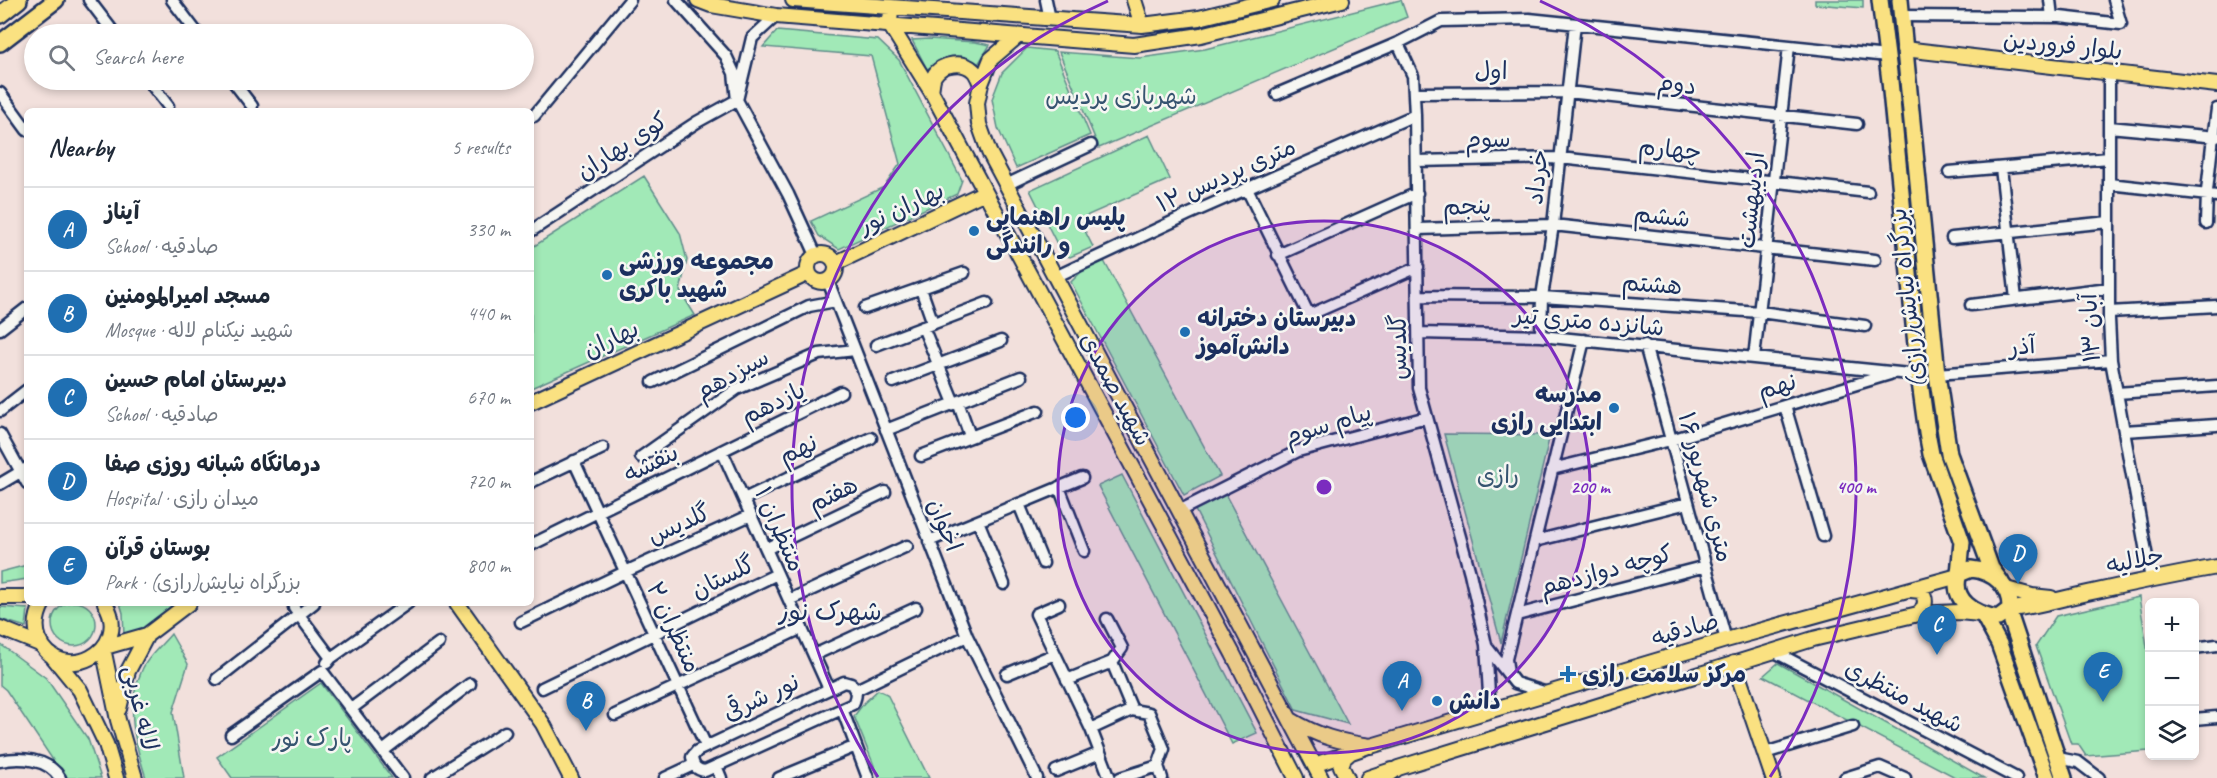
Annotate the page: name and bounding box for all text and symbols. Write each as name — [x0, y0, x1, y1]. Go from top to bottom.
search box — [24, 24, 534, 90]
street label: بلوار فروردین — [2002, 24, 2124, 66]
icon: search — [45, 41, 78, 74]
text: Search here — [93, 43, 183, 71]
street label: اول — [1474, 56, 1508, 86]
street label: دوم — [1655, 67, 1698, 105]
park label: شهربازی پردیس — [1045, 81, 1197, 111]
street label: کوی بهاران — [571, 105, 673, 187]
street label: سوم — [1465, 124, 1511, 157]
text: Nearby — [48, 131, 113, 164]
street label: ۱۲ متری پردیس — [1152, 131, 1300, 219]
street label: چهارم — [1637, 131, 1703, 170]
text: 5 results — [451, 135, 510, 160]
street label: خرداد — [1519, 148, 1555, 206]
street label: اردیبهشت — [1731, 150, 1771, 250]
street label: بهاران نور — [852, 175, 949, 241]
street label: پنجم — [1443, 191, 1491, 224]
text: آیناز — [105, 198, 139, 226]
street label: ششم — [1632, 198, 1692, 237]
place label: پلیس راهنمایی و رانندگی — [986, 202, 1126, 260]
street label: بزرگراه نیایش(رازی) — [1883, 207, 1931, 389]
text: A — [62, 217, 73, 242]
text: 330 m — [467, 217, 510, 242]
marker: پلیس راهنمایی و رانندگی — [967, 224, 981, 238]
text: School · صادقیه — [105, 234, 219, 259]
place label: مجموعه ورزشی شهید باکری — [619, 246, 774, 304]
street label: هشتم — [1620, 267, 1683, 304]
marker: مجموعه ورزشی شهید باکری — [600, 268, 614, 282]
text: مسجد امیرالمومنین — [105, 282, 270, 310]
street label: ۱۳ آبان — [2073, 292, 2107, 363]
street label: شانزده متری تیر — [1511, 299, 1666, 343]
text: B — [62, 301, 73, 326]
text: 440 m — [467, 301, 510, 326]
place label: دبیرستان دخترانه دانش‌آموز — [1195, 303, 1356, 361]
street label: بهاران — [578, 313, 644, 365]
street label: گلدیس — [1383, 314, 1413, 380]
text: Mosque · شهید نیکنام لاله — [105, 318, 293, 343]
marker: دبیرستان دخترانه دانش‌آموز — [1178, 325, 1192, 339]
street label: شهید صمدی — [1074, 327, 1158, 451]
street label: آذر — [2005, 330, 2038, 362]
street label: سیزدهم — [690, 342, 776, 409]
text: دبیرستان امام حسین — [105, 366, 287, 394]
street label: نهم — [1754, 366, 1801, 409]
street label: یازدهم — [736, 375, 811, 434]
place label: مدرسه ابتدایی رازی — [1491, 379, 1602, 437]
text: C — [63, 385, 72, 410]
text: 670 m — [467, 385, 510, 410]
street label: پیام سوم — [1281, 397, 1376, 454]
marker: مدرسه ابتدایی رازی — [1607, 401, 1621, 415]
text: School · صادقیه — [105, 402, 219, 427]
your location — [1061, 403, 1090, 432]
street label: ۱۶ متری شهریور — [1672, 409, 1740, 565]
street label: نهم — [774, 427, 823, 474]
street label: بنفشه — [619, 437, 683, 489]
text: درمانگاه شبانه روزی صفا — [105, 450, 321, 478]
park label: رازی — [1477, 460, 1519, 490]
text: D — [62, 469, 73, 494]
text: 720 m — [467, 469, 510, 494]
street label: هفتم — [803, 469, 864, 521]
text: 200 m — [1571, 476, 1611, 498]
text: 400 m — [1837, 476, 1877, 498]
centre of rings — [1314, 477, 1334, 497]
street label: منتظران ۱ — [748, 482, 812, 576]
text: Hospital · میدان رازی — [105, 486, 259, 511]
street label: اخوان — [921, 494, 969, 556]
street label: گلدیس — [643, 497, 715, 551]
text: بوستان قرآن — [105, 534, 210, 562]
pin: D — [1998, 534, 2038, 584]
street label: کوچه دوازدهم — [1536, 538, 1677, 605]
street label: جلالیه — [2104, 540, 2166, 580]
street label: گلستان — [686, 549, 760, 605]
text: E — [62, 553, 73, 578]
text: 800 m — [467, 553, 510, 578]
text: Park · بزرگراه نیایش(رازی) — [105, 570, 301, 595]
street label: منتظران ۲ — [640, 577, 708, 677]
district label: شهرک نور — [777, 595, 882, 628]
map controls — [2145, 598, 2199, 760]
button: + — [2145, 598, 2199, 652]
street label: صادقیه — [1648, 605, 1722, 653]
pin: C — [1918, 606, 1956, 655]
street label: شهید منتظری — [1840, 652, 1968, 740]
pin: E — [2084, 652, 2122, 702]
button: − — [2145, 652, 2199, 706]
place label: مرکز سلامت رازی — [1582, 659, 1746, 689]
street label: لاله غربی — [117, 662, 165, 754]
pin: A — [1382, 662, 1422, 711]
marker: مرکز سلامت رازی — [1559, 665, 1577, 683]
street label: نور شرقی — [718, 666, 804, 728]
pin: B — [566, 682, 606, 731]
place label: دانش — [1449, 686, 1501, 716]
marker: دانش — [1430, 694, 1444, 708]
button: layers — [2145, 706, 2199, 760]
park label: پارک نور — [271, 723, 352, 753]

